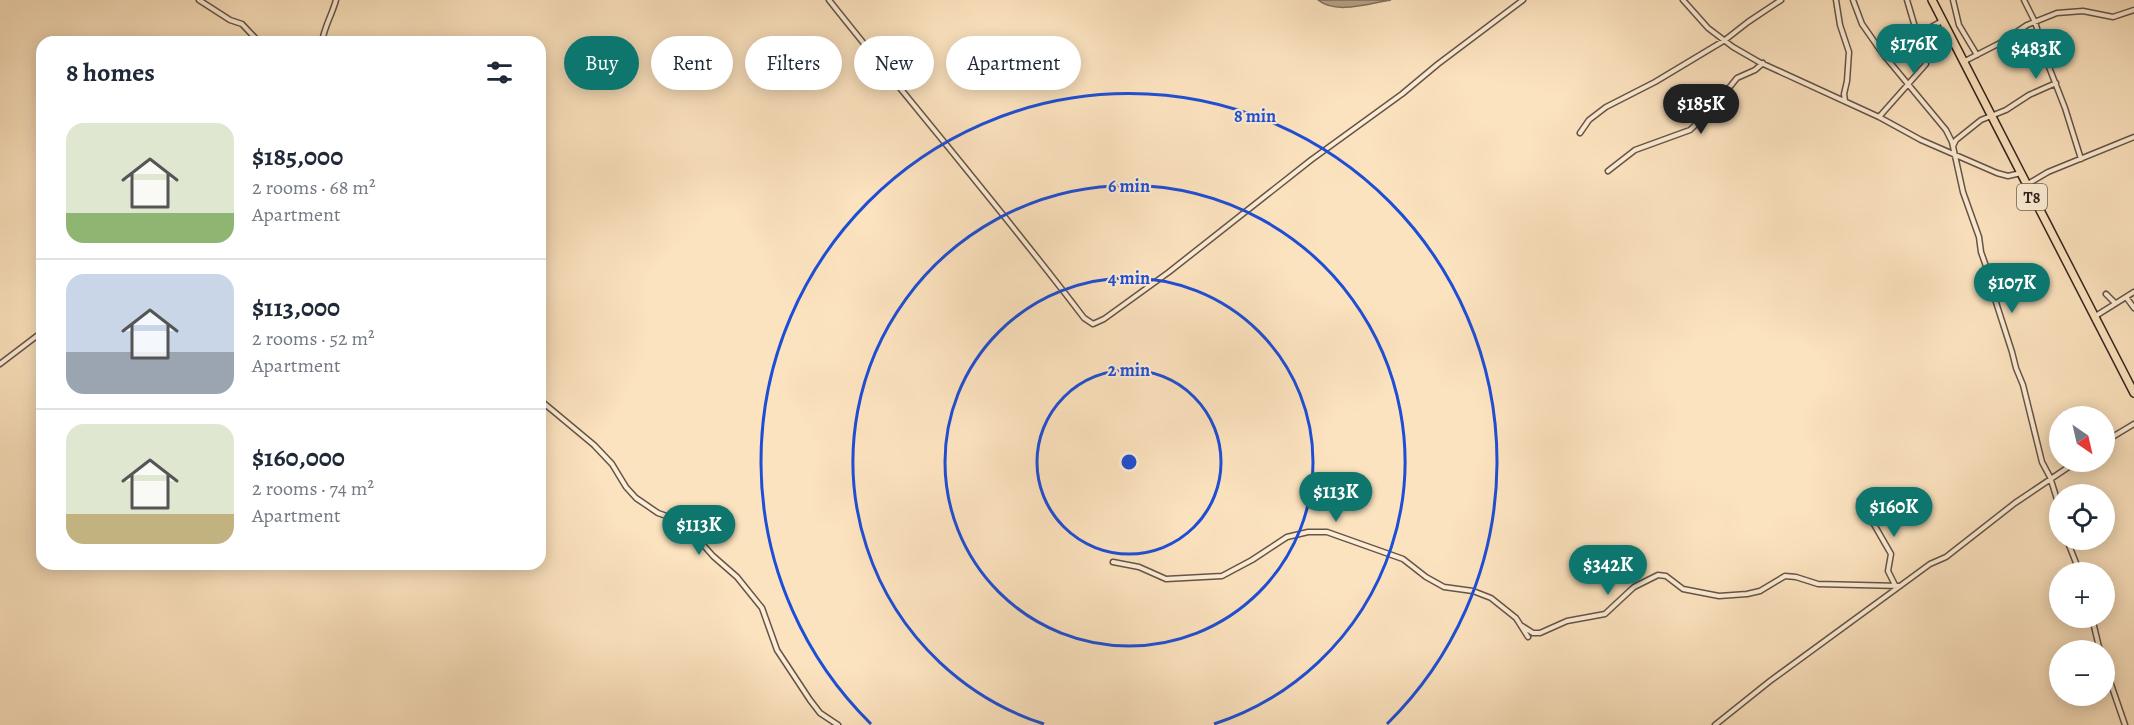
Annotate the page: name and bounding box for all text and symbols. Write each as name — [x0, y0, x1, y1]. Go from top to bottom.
pin: $176K — [1872, 24, 1956, 75]
pin: $483K — [1994, 29, 2078, 80]
text: $176K — [1890, 30, 1938, 57]
text: $483K — [2011, 35, 2061, 62]
chip: Buy — [564, 36, 639, 90]
chip: Rent — [651, 36, 733, 90]
chip: Filters — [745, 36, 842, 90]
chip: New — [854, 36, 934, 90]
chip: Apartment — [946, 36, 1081, 90]
text: 8 homes — [66, 55, 155, 90]
icon: filters — [483, 56, 516, 89]
pin: $185K — [1659, 84, 1743, 135]
text: $185K — [1677, 90, 1725, 117]
text: 8 min — [1234, 104, 1276, 128]
text: $185,000 — [252, 139, 343, 174]
icon: home — [114, 147, 186, 219]
text: 2 rooms · 68 m² — [252, 174, 376, 201]
text: 6 min — [1108, 174, 1150, 198]
road number: T8 — [2017, 184, 2047, 210]
text: Apartment — [252, 201, 341, 228]
pin: $107K — [1970, 263, 2054, 314]
text: 4 min — [1108, 266, 1150, 290]
text: $107K — [1988, 269, 2036, 296]
text: $113,000 — [252, 290, 340, 325]
icon: home — [114, 298, 186, 370]
text: 2 rooms · 52 m² — [252, 325, 375, 352]
text: Apartment — [252, 352, 341, 379]
text: 2 min — [1108, 358, 1150, 382]
north arrow — [2049, 406, 2115, 472]
map controls — [2049, 406, 2115, 706]
text: $160,000 — [252, 440, 345, 475]
icon: home — [114, 448, 186, 520]
centre of rings — [1119, 452, 1139, 472]
pin: $113K — [1294, 472, 1378, 523]
text: 2 rooms · 74 m² — [252, 475, 374, 502]
text: $113K — [1313, 478, 1359, 505]
button: locate — [2049, 484, 2115, 550]
pin: $160K — [1852, 487, 1936, 538]
text: $160K — [1869, 493, 1919, 520]
text: Apartment — [252, 502, 341, 529]
pin: $113K — [657, 505, 741, 556]
text: $113K — [676, 511, 722, 538]
pin: $342K — [1566, 545, 1650, 596]
text: $342K — [1583, 551, 1633, 578]
button: + — [2049, 562, 2115, 628]
button: − — [2049, 640, 2115, 706]

